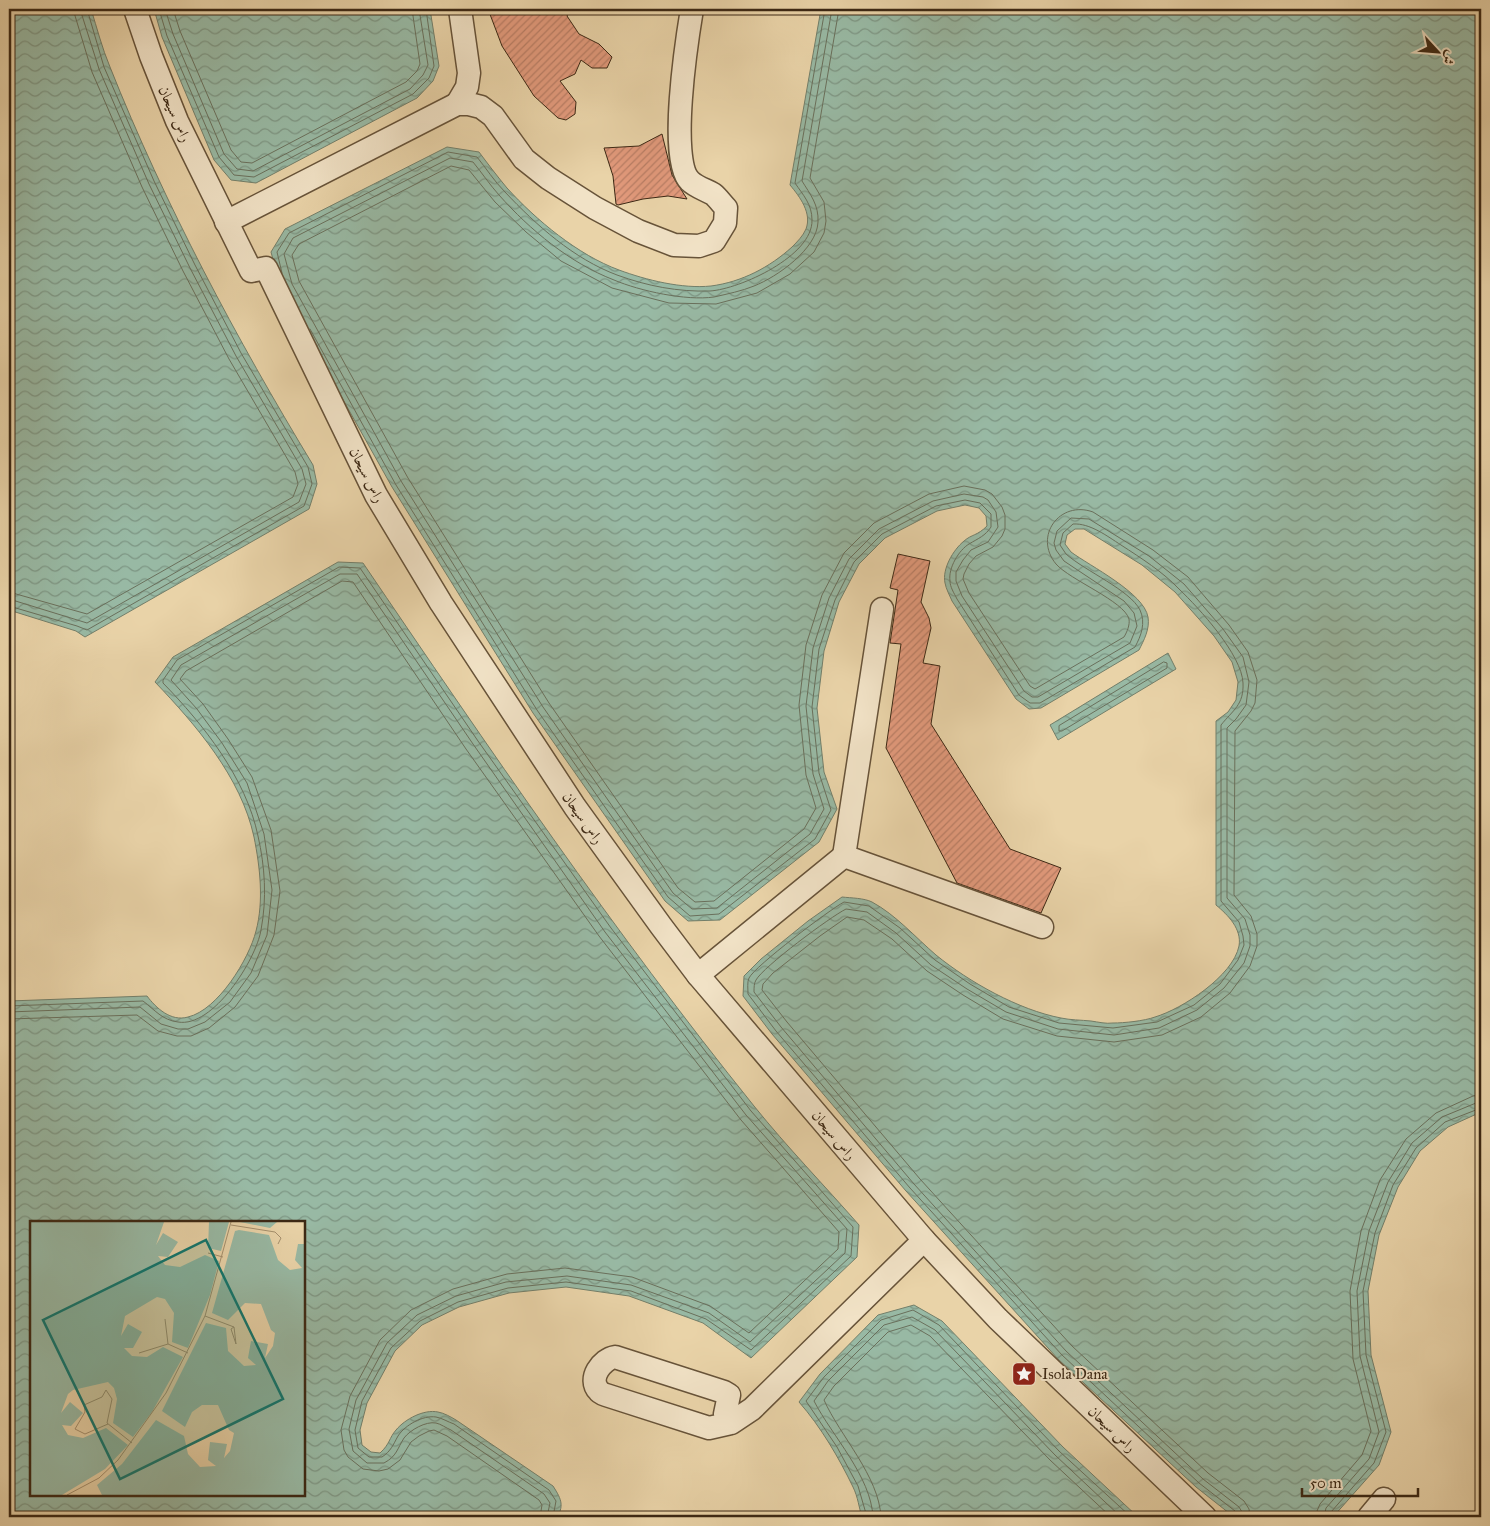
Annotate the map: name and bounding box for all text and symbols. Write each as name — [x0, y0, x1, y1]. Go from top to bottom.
north arrow — [1412, 28, 1462, 78]
text: ش — [1439, 48, 1460, 68]
street label: راس سيحان — [155, 83, 195, 145]
street label: راس سيحان — [345, 444, 389, 506]
street label: راس سيحان — [559, 788, 607, 848]
street label: راس سيحان — [808, 1106, 860, 1164]
inset map — [30, 1221, 305, 1496]
place icon: Isola Dana — [1011, 1361, 1037, 1387]
place label: Isola Dana — [1042, 1365, 1108, 1383]
street label: راس سيحان — [1084, 1402, 1140, 1456]
scale bar — [1302, 1466, 1419, 1498]
text: 50 m — [1310, 1474, 1342, 1492]

